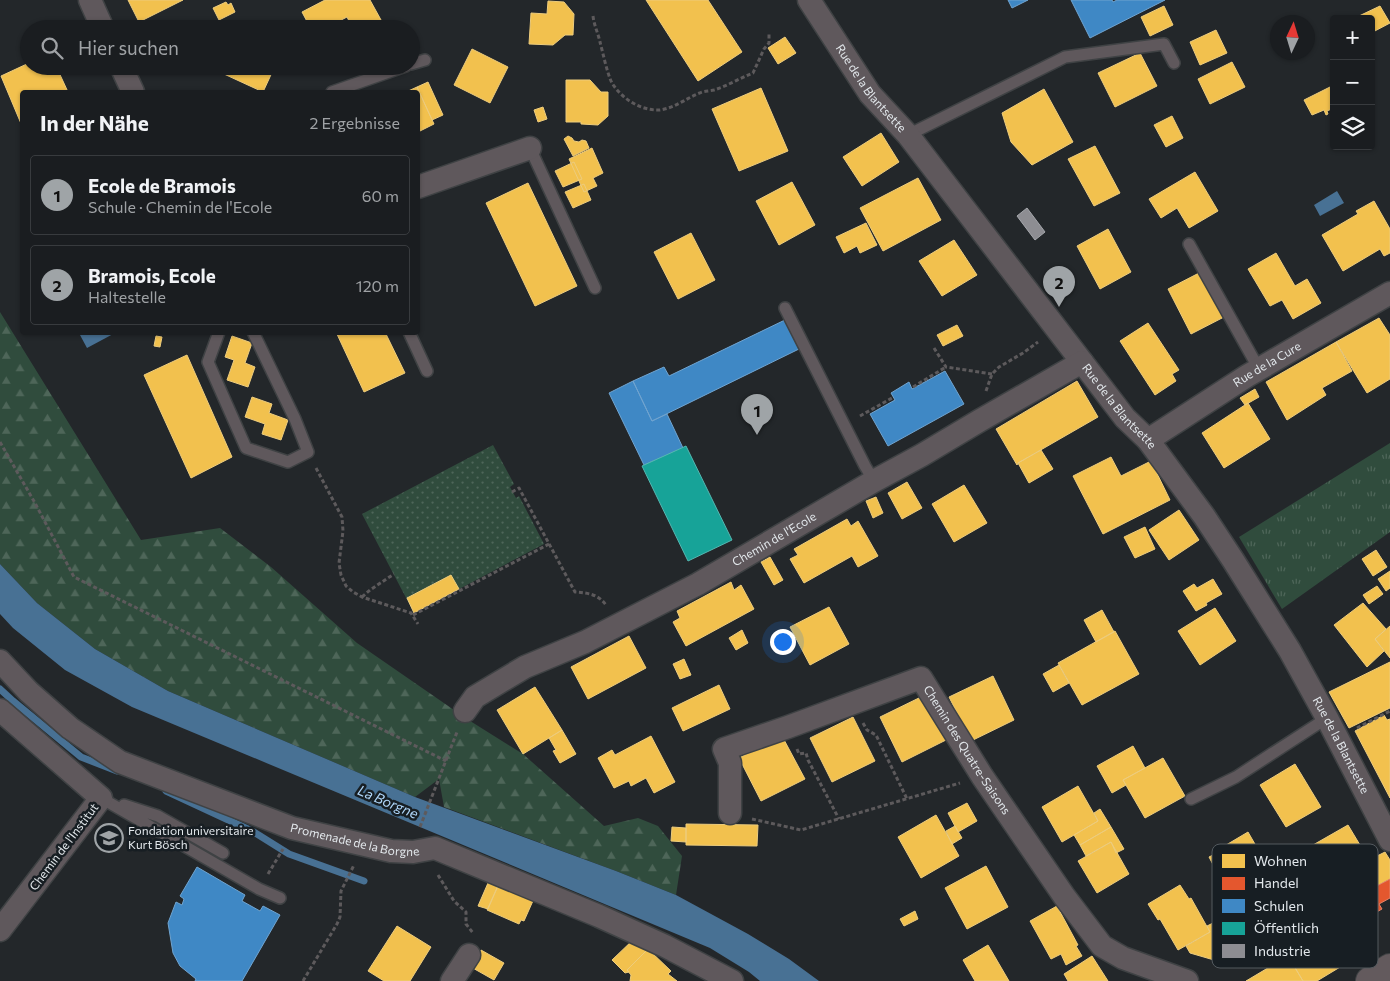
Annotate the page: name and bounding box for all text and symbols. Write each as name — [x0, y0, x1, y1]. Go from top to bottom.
north arrow — [1270, 15, 1315, 60]
map controls — [1330, 15, 1375, 150]
button: + — [1330, 15, 1375, 60]
search box — [20, 20, 420, 75]
icon: search — [38, 34, 66, 62]
text: Hier suchen — [78, 36, 179, 59]
street label: Rue de la Blantsette — [834, 41, 910, 134]
button: − — [1330, 60, 1375, 105]
button: layers — [1330, 105, 1375, 150]
text: In der Nähe — [40, 110, 149, 135]
text: 2 Ergebnisse — [310, 113, 400, 132]
text: Ecole de Bramois — [88, 174, 236, 197]
text: 1 — [53, 186, 61, 205]
text: 60 m — [362, 186, 399, 205]
text: Schule · Chemin de l'Ecole — [88, 197, 272, 216]
text: Bramois, Ecole — [88, 264, 216, 287]
pin: 2 — [1043, 266, 1075, 307]
text: 2 — [52, 276, 62, 295]
text: 120 m — [356, 276, 399, 295]
text: Haltestelle — [88, 287, 166, 306]
street label: Rue de la Cure — [1230, 338, 1303, 389]
street label: Rue de la Blantsette — [1080, 361, 1160, 451]
pin: 1 — [741, 394, 773, 435]
street label: Chemin de l'Ecole — [729, 508, 818, 568]
your location — [770, 629, 796, 655]
street label: Chemin des Quatre-Saisons — [921, 682, 1014, 817]
street label: Rue de la Blantsette — [1311, 694, 1373, 796]
water label: La Borgne — [355, 781, 422, 822]
street label: Chemin de l'Institut — [26, 800, 101, 893]
street label: Promenade de la Borgne — [289, 820, 420, 858]
school or university icon: Fondation universitaire Kurt Bösch — [94, 823, 124, 853]
place label: Fondation universitaire Kurt Bösch — [128, 823, 253, 851]
legend — [1212, 844, 1378, 968]
text: Wohnen — [1254, 852, 1307, 869]
text: Handel — [1254, 874, 1299, 891]
text: Schulen — [1254, 897, 1304, 914]
text: Öffentlich — [1254, 919, 1319, 936]
text: Industrie — [1254, 942, 1311, 959]

